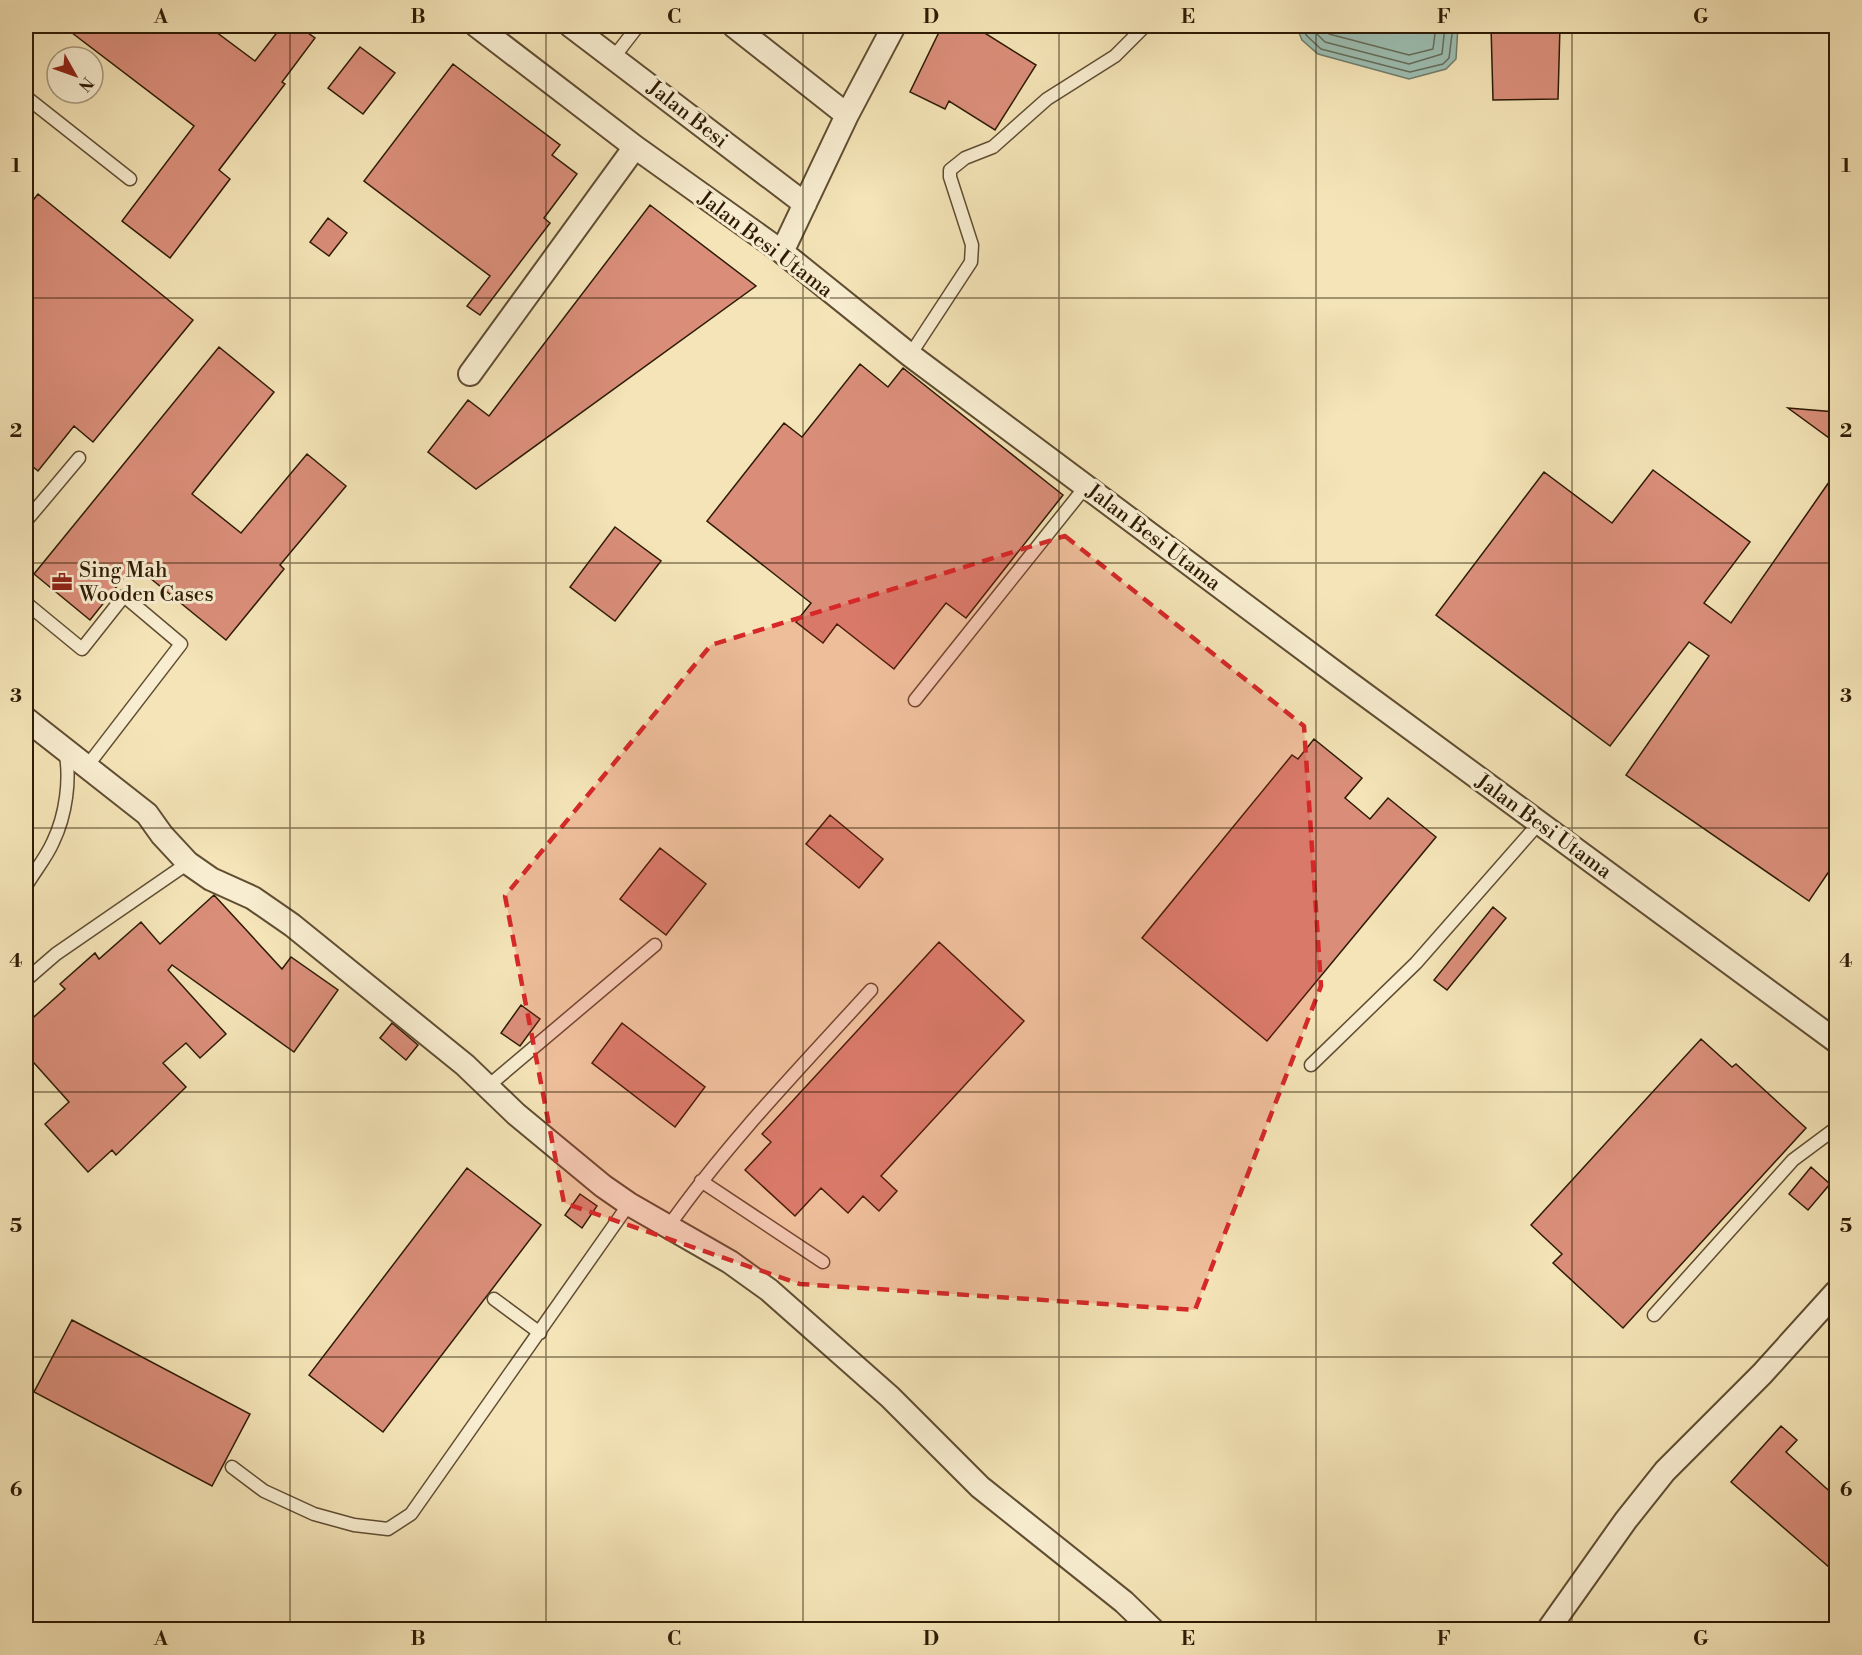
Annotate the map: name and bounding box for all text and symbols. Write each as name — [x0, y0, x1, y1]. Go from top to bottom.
text: A — [153, 5, 169, 30]
text: B — [410, 5, 426, 30]
text: C — [667, 5, 681, 30]
text: D — [923, 5, 939, 30]
text: E — [1181, 5, 1195, 30]
text: F — [1437, 5, 1451, 30]
text: G — [1693, 5, 1709, 30]
north arrow — [45, 45, 105, 105]
text: N — [74, 73, 97, 96]
street label: Jalan Besi — [641, 75, 733, 154]
text: 1 — [11, 154, 21, 179]
text: 1 — [1841, 154, 1851, 179]
street label: Jalan Besi Utama — [692, 185, 838, 304]
text: 2 — [10, 419, 22, 444]
text: 2 — [1840, 419, 1852, 444]
street label: Jalan Besi Utama — [1080, 478, 1226, 597]
place label: Sing Mah Wooden Cases — [78, 558, 214, 608]
office icon: Sing Mah Wooden Cases — [50, 570, 74, 594]
text: 3 — [10, 684, 22, 709]
text: 3 — [1840, 684, 1852, 709]
street label: Jalan Besi Utama — [1470, 768, 1617, 885]
text: 4 — [9, 949, 23, 974]
text: 4 — [1839, 949, 1853, 974]
text: 5 — [10, 1214, 22, 1239]
text: 5 — [1840, 1214, 1852, 1239]
text: 6 — [10, 1478, 23, 1503]
text: 6 — [1840, 1478, 1853, 1503]
text: A — [153, 1627, 169, 1652]
text: B — [410, 1627, 426, 1652]
text: C — [667, 1627, 681, 1652]
text: D — [923, 1627, 939, 1652]
text: E — [1181, 1627, 1195, 1652]
text: F — [1437, 1627, 1451, 1652]
text: G — [1693, 1627, 1709, 1652]

